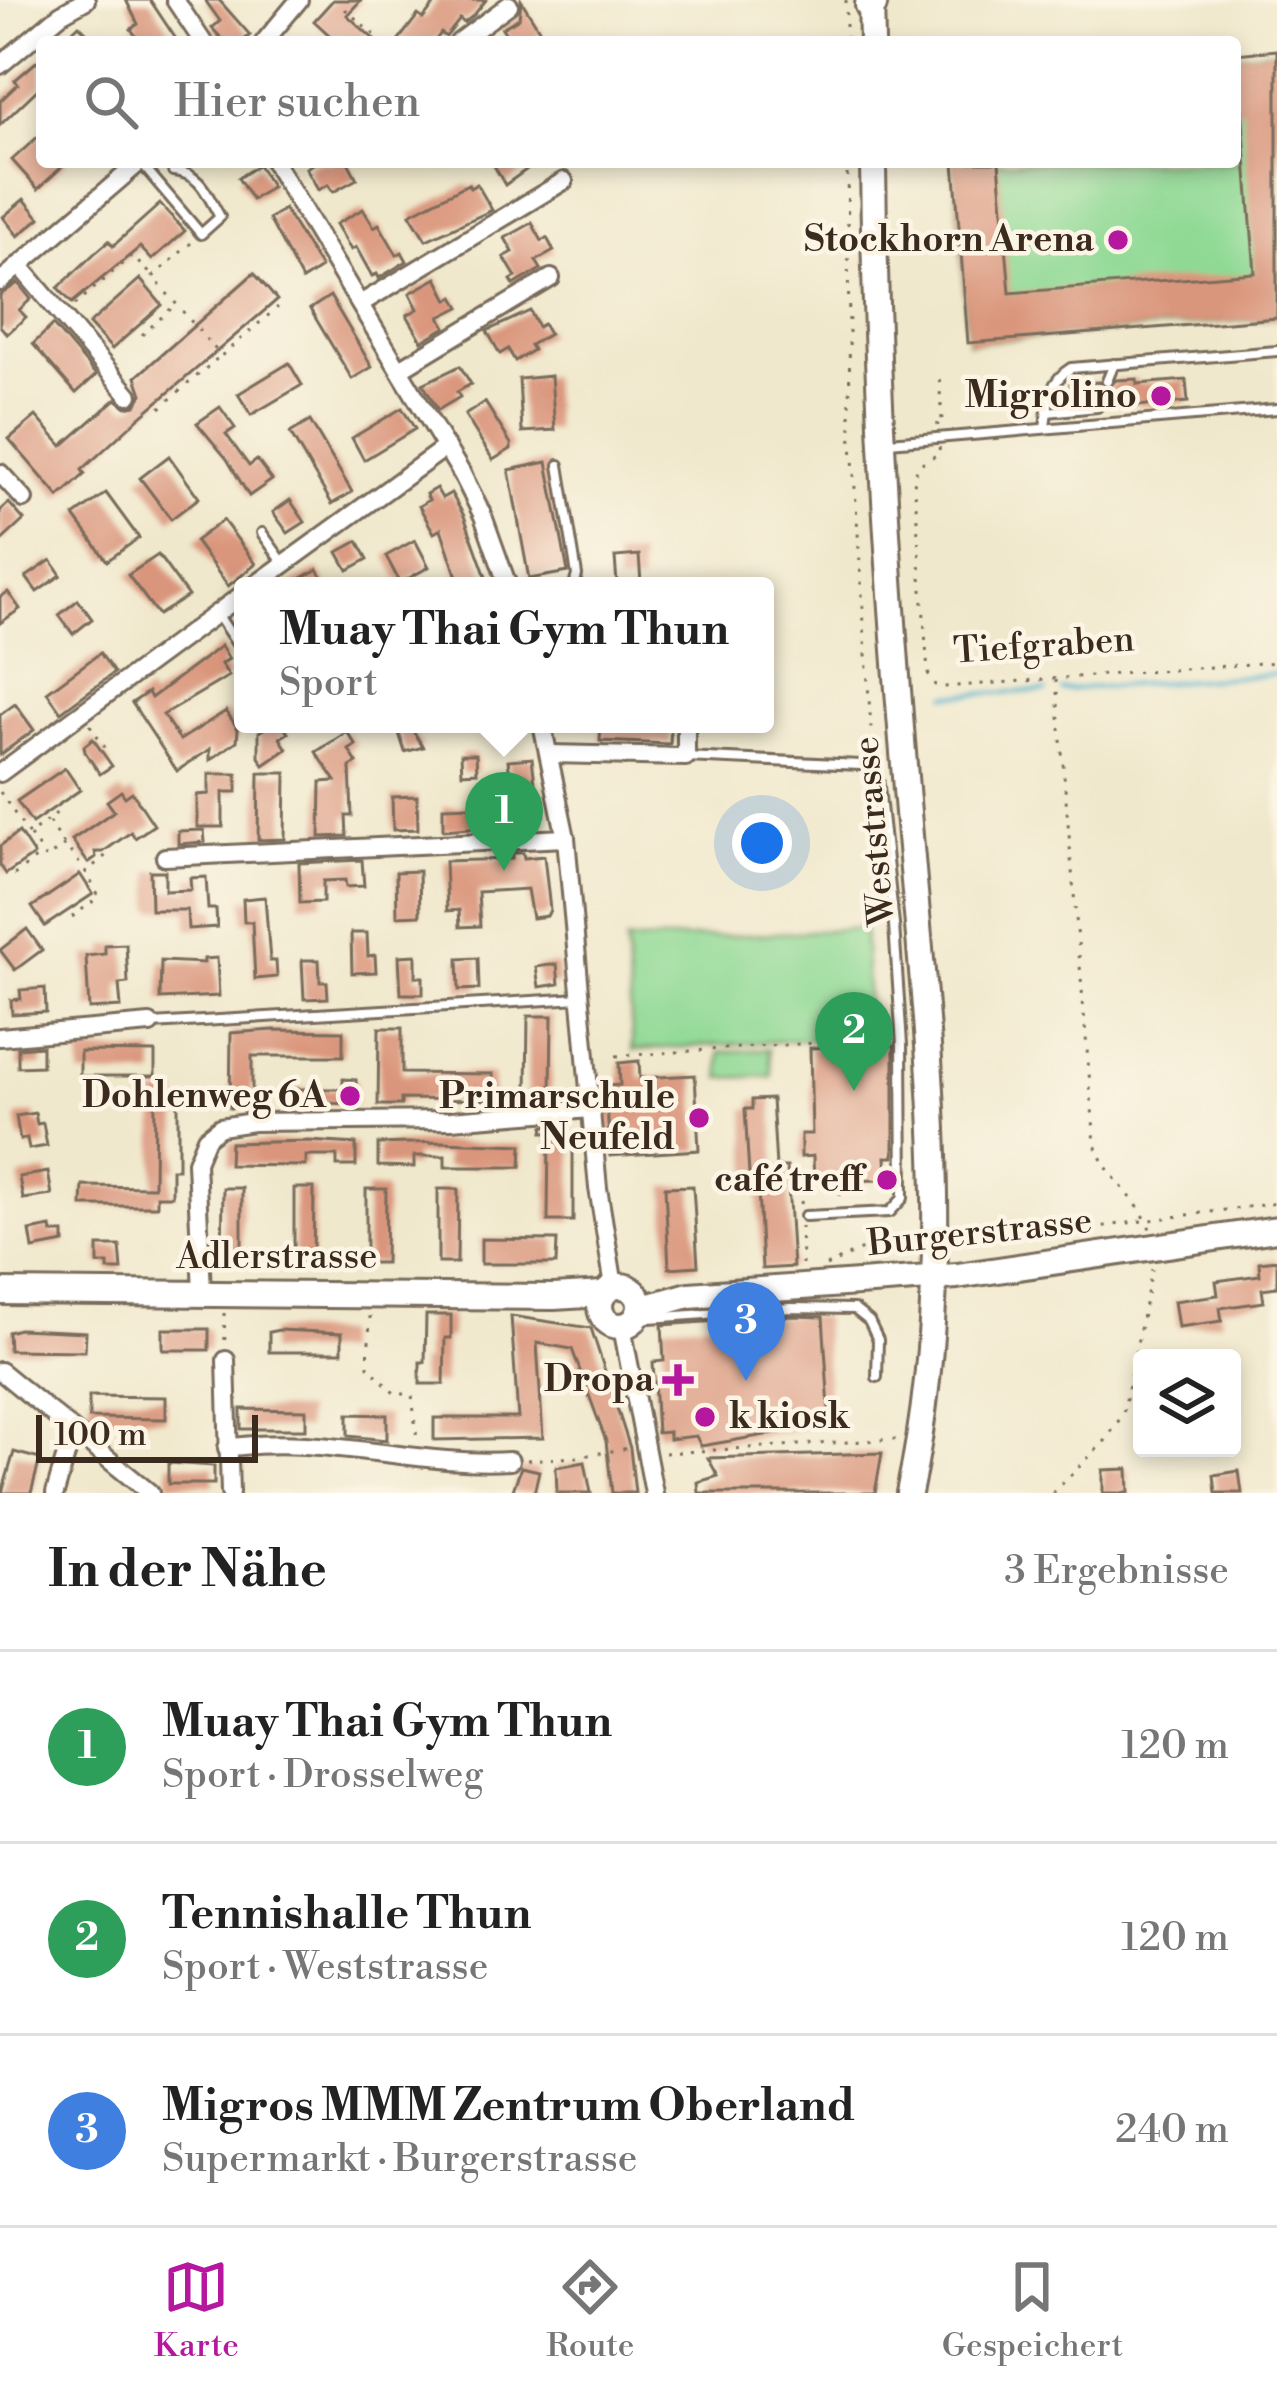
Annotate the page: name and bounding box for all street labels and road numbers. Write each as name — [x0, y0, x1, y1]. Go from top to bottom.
street label: Tiefgraben — [952, 617, 1136, 675]
street label: Weststrasse — [844, 735, 906, 928]
street label: Burgerstrasse — [865, 1199, 1094, 1267]
street label: Adlerstrasse — [175, 1235, 378, 1280]

